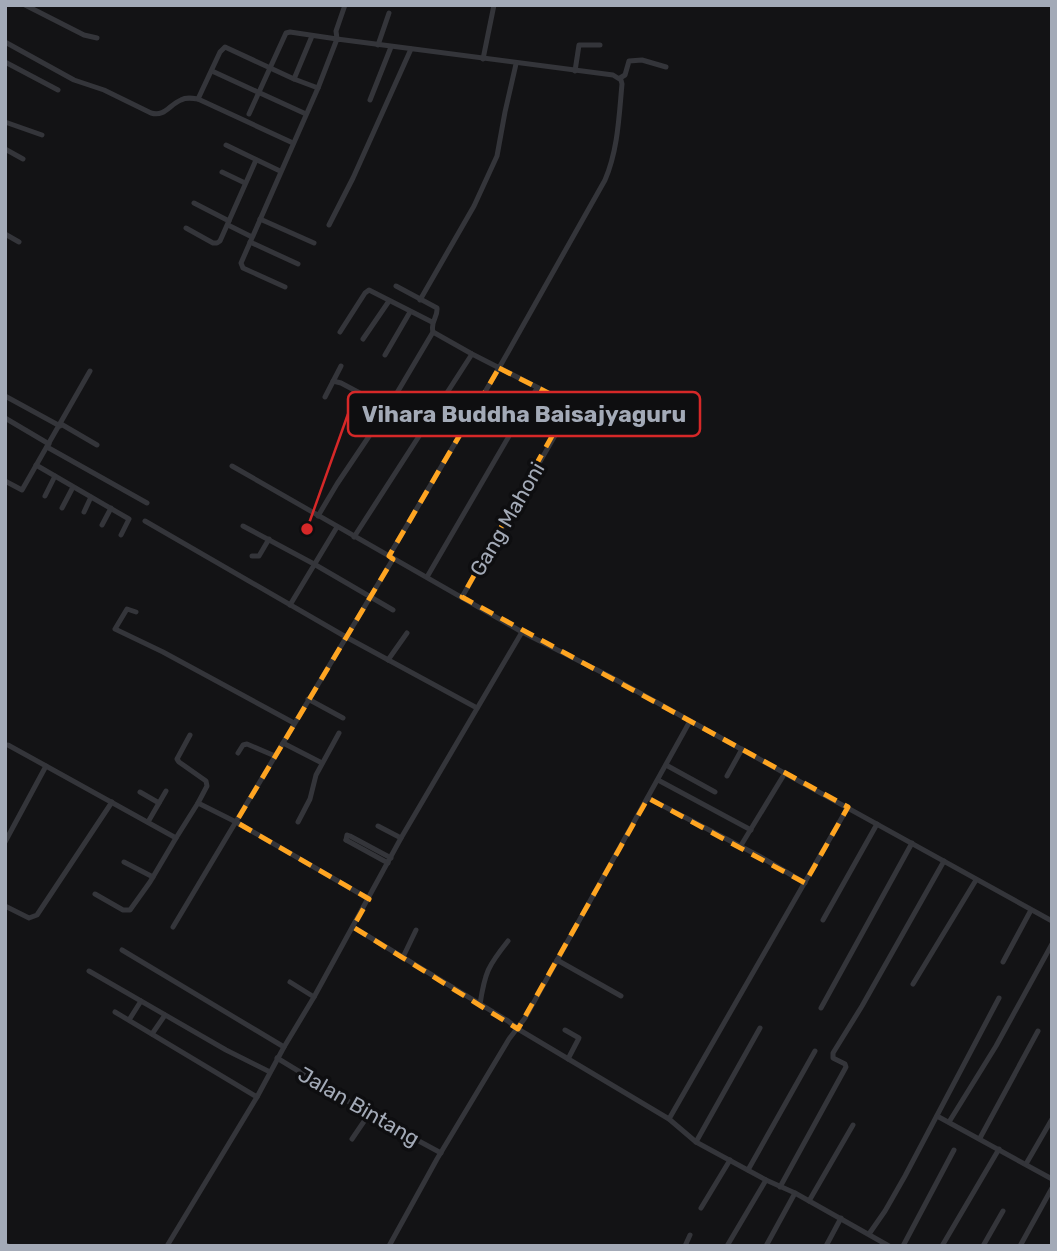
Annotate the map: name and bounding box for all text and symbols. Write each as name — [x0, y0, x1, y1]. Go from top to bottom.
callout: Vihara Buddha Baisajyaguru — [348, 392, 700, 436]
text: Vihara Buddha Baisajyaguru — [362, 400, 686, 428]
street label: Gang Mahoni — [464, 458, 550, 580]
street label: Jalan Bintang — [294, 1061, 424, 1151]

